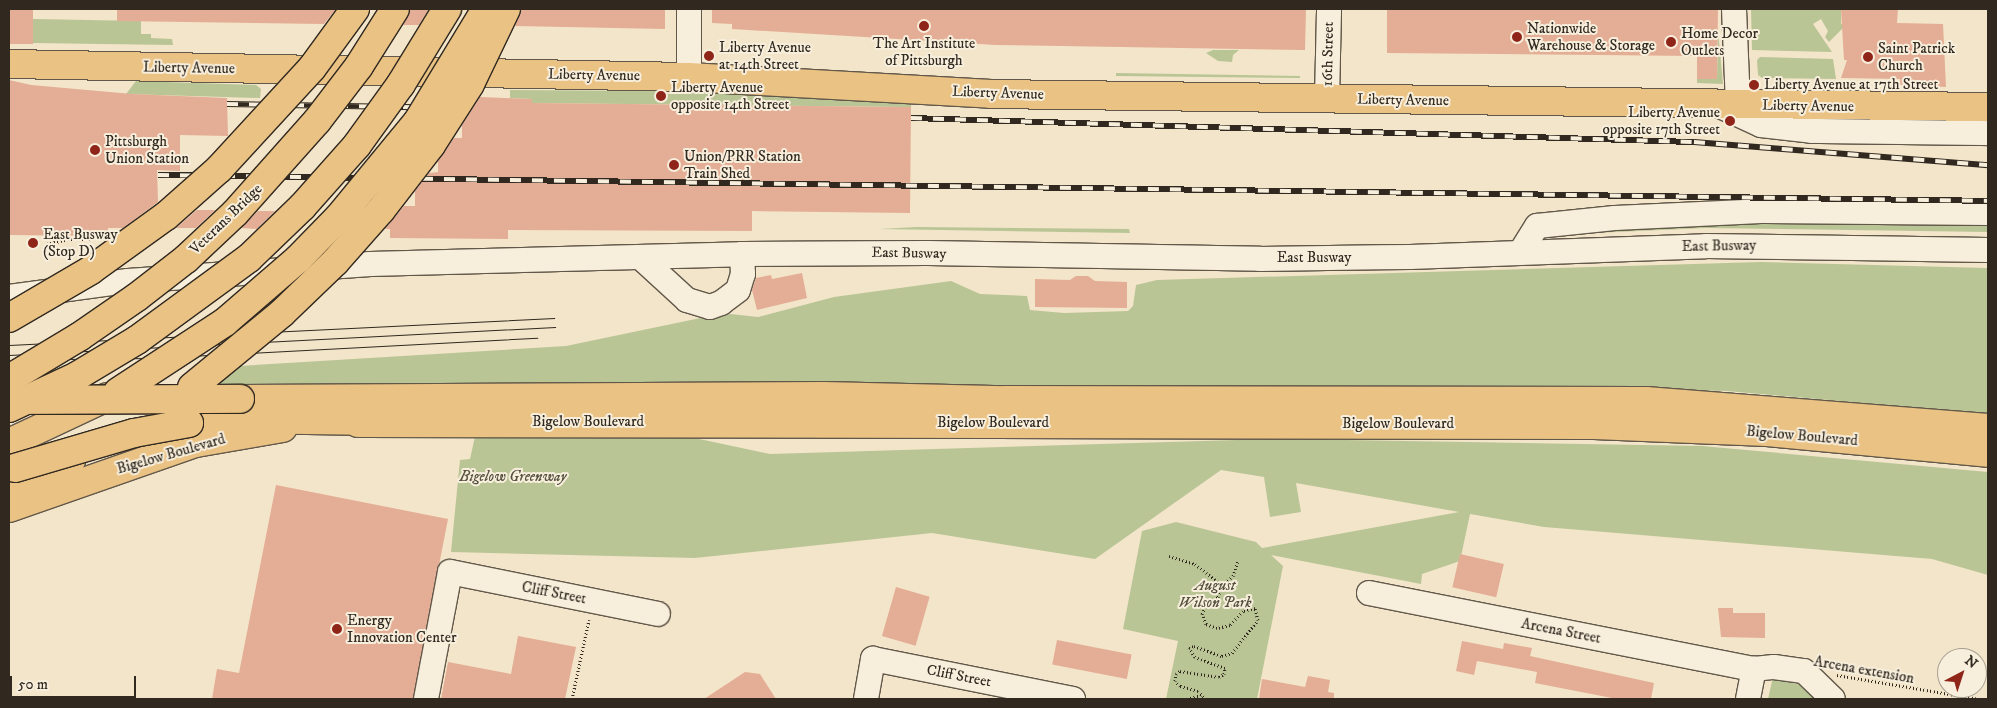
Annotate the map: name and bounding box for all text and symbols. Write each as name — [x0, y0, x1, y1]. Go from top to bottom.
place label: Nationwide Warehouse & Storage — [1527, 19, 1655, 54]
marker: The Art Institute of Pittsburgh — [918, 20, 930, 32]
street label: 16th Street — [1318, 22, 1338, 86]
place label: Home Decor Outlets — [1681, 24, 1758, 59]
marker: Nationwide Warehouse & Storage — [1511, 31, 1523, 43]
place label: The Art Institute of Pittsburgh — [873, 34, 975, 69]
marker: Home Decor Outlets — [1665, 36, 1677, 48]
place label: Liberty Avenue at 14th Street — [719, 38, 811, 73]
place label: Saint Patrick Church — [1878, 39, 1955, 74]
marker: Liberty Avenue at 14th Street — [703, 50, 715, 62]
marker: Saint Patrick Church — [1862, 51, 1874, 63]
street label: Liberty Avenue — [143, 58, 235, 78]
street label: Liberty Avenue — [548, 65, 640, 85]
place label: Liberty Avenue at 17th Street — [1764, 76, 1938, 94]
place label: Liberty Avenue opposite 14th Street — [671, 78, 789, 113]
marker: Liberty Avenue at 17th Street — [1748, 79, 1760, 91]
street label: Liberty Avenue — [952, 82, 1044, 104]
marker: Liberty Avenue opposite 14th Street — [655, 90, 667, 102]
street label: Liberty Avenue — [1357, 90, 1449, 110]
street label: Liberty Avenue — [1762, 96, 1854, 116]
place label: Liberty Avenue opposite 17th Street — [1603, 103, 1720, 138]
marker: Liberty Avenue opposite 17th Street — [1724, 115, 1736, 127]
place label: Pittsburgh Union Station — [105, 132, 189, 167]
marker: Pittsburgh Union Station — [89, 144, 101, 156]
place label: Union/PRR Station Train Shed — [684, 147, 801, 182]
marker: Union/PRR Station Train Shed — [668, 159, 680, 171]
street label: Veterans Bridge — [186, 180, 266, 258]
place label: East Busway (Stop D) — [43, 225, 118, 260]
street label: East Busway — [1681, 236, 1757, 256]
marker: East Busway (Stop D) — [27, 237, 39, 249]
street label: East Busway — [871, 243, 947, 263]
street label: East Busway — [1277, 249, 1351, 267]
street label: Bigelow Boulevard — [532, 413, 644, 431]
street label: Bigelow Boulevard — [937, 414, 1049, 432]
street label: Bigelow Boulevard — [1342, 415, 1454, 433]
street label: Bigelow Boulevard — [1745, 422, 1859, 450]
street label: Bigelow Boulevard — [115, 430, 227, 478]
park label: Bigelow Greenway — [460, 468, 566, 486]
park label: August Wilson Park — [1179, 576, 1251, 611]
street label: Cliff Street — [520, 578, 588, 608]
place label: Energy Innovation Center — [347, 611, 457, 646]
street label: Arcena Street — [1520, 614, 1602, 648]
marker: Energy Innovation Center — [331, 623, 343, 635]
north arrow — [1937, 648, 1987, 698]
street label: Arcena extension — [1812, 652, 1916, 688]
text: N — [1961, 652, 1981, 673]
street label: Cliff Street — [925, 661, 993, 691]
scale bar — [12, 666, 139, 698]
text: 50 m — [18, 675, 48, 694]

